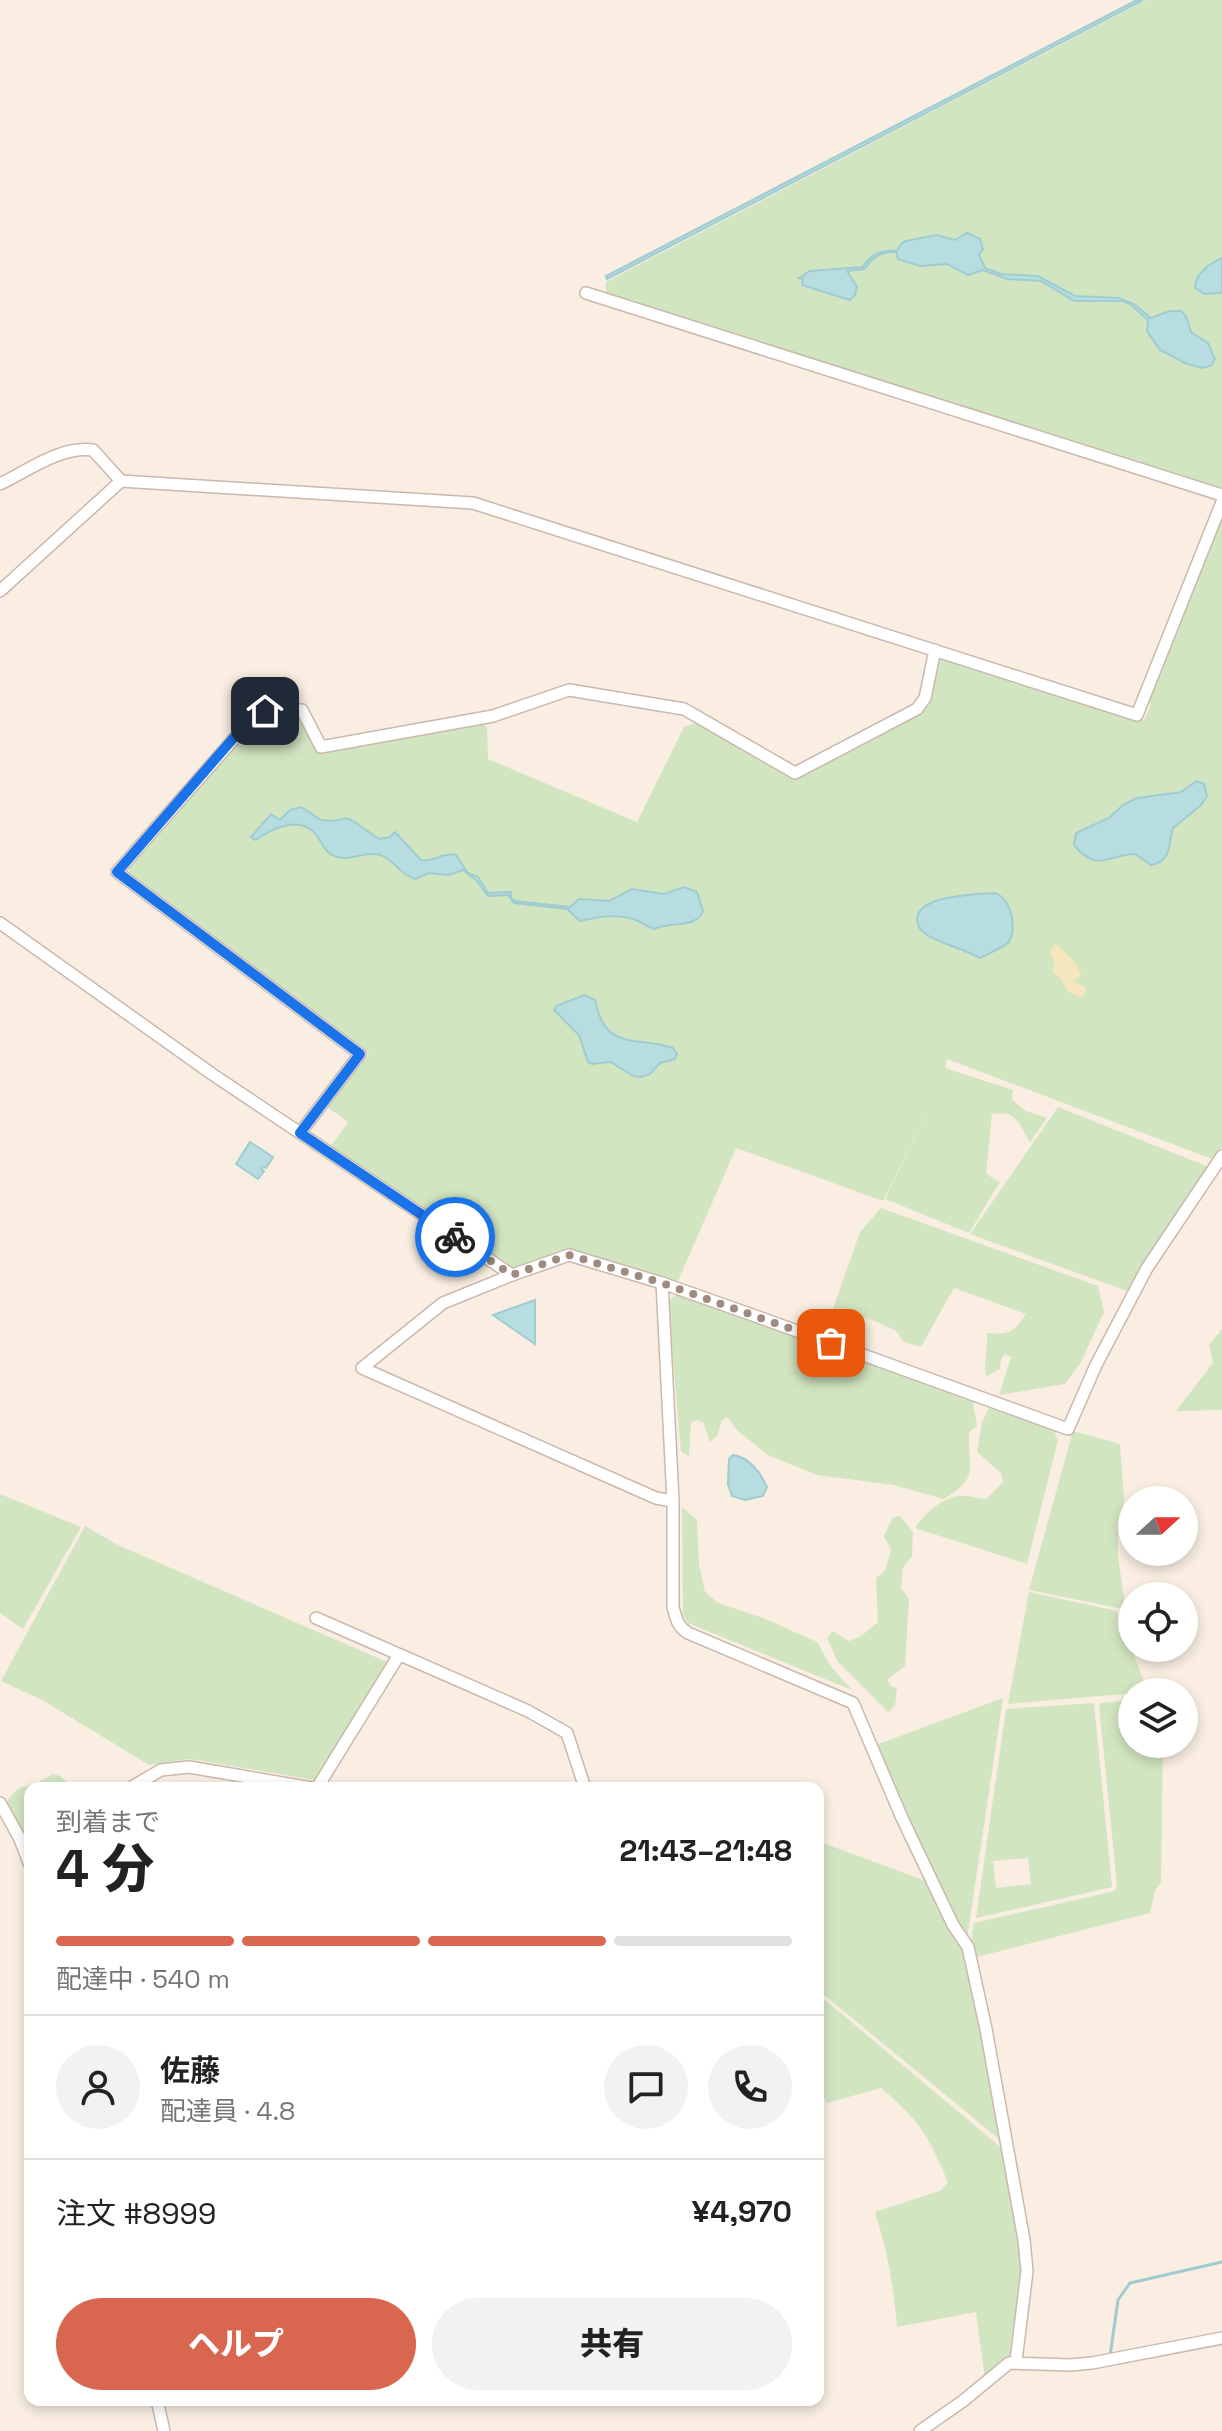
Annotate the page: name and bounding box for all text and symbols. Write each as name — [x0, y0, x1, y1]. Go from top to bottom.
pin — [231, 677, 299, 745]
icon: home — [243, 689, 287, 733]
courier — [415, 1197, 495, 1277]
icon: bike — [433, 1215, 477, 1259]
pin — [797, 1309, 865, 1377]
icon: bag — [809, 1321, 853, 1365]
north arrow — [1118, 1486, 1198, 1566]
map controls — [1118, 1486, 1198, 1758]
button: locate — [1118, 1582, 1198, 1662]
button: layers — [1118, 1678, 1198, 1758]
text: 到着まで — [56, 1805, 160, 1839]
text: 21:43–21:48 — [619, 1831, 792, 1870]
text: 4 分 — [56, 1836, 154, 1902]
text: 配達中 · 540 m — [56, 1962, 230, 1996]
button: person — [56, 2045, 140, 2129]
button: chat — [604, 2045, 688, 2129]
button: phone — [708, 2045, 792, 2129]
text: 佐藤 — [160, 2051, 220, 2090]
text: 配達員 · 4.8 — [160, 2094, 295, 2128]
text: ¥4,970 — [692, 2192, 792, 2231]
text: 注文 #8999 — [56, 2194, 216, 2233]
button: ヘルプ — [56, 2298, 416, 2390]
button: 共有 — [432, 2298, 792, 2390]

